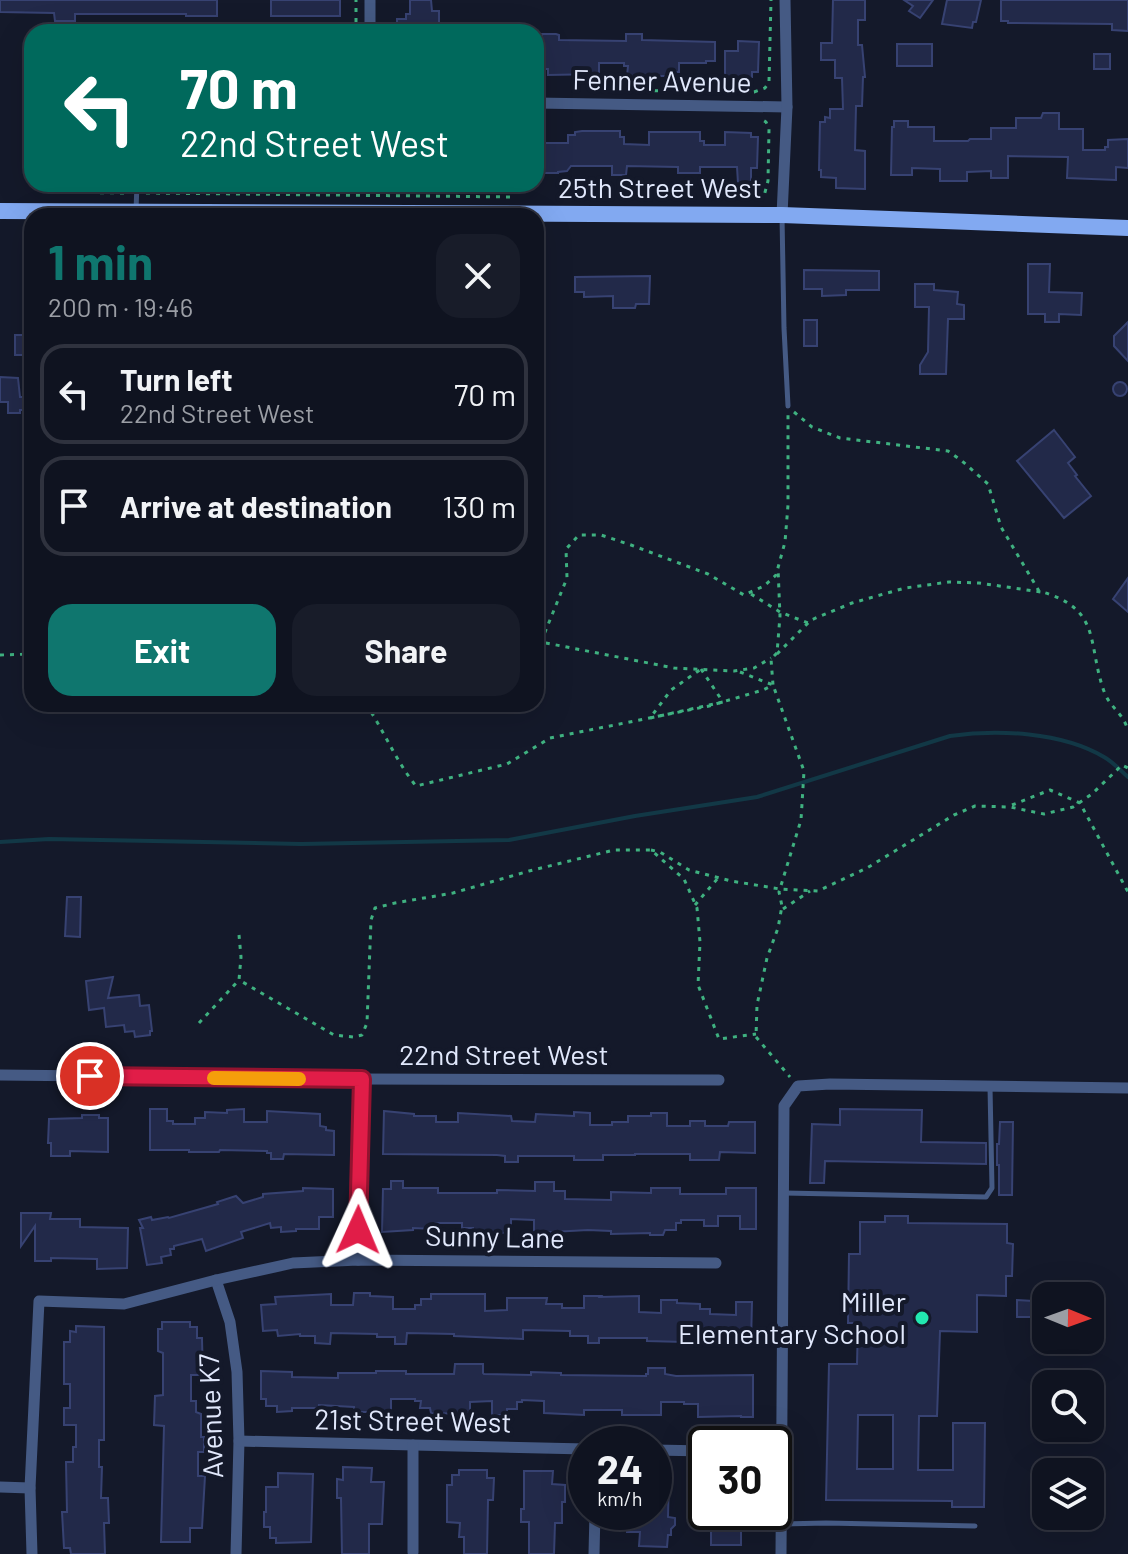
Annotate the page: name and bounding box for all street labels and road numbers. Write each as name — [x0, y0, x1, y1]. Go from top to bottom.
street label: Fenner Avenue — [572, 61, 752, 99]
street label: 25th Street West — [558, 170, 762, 204]
street label: 22nd Street West — [399, 1037, 609, 1071]
street label: Sunny Lane — [425, 1218, 565, 1254]
street label: Avenue K7 — [191, 1353, 229, 1479]
street label: 21st Street West — [314, 1401, 512, 1439]

